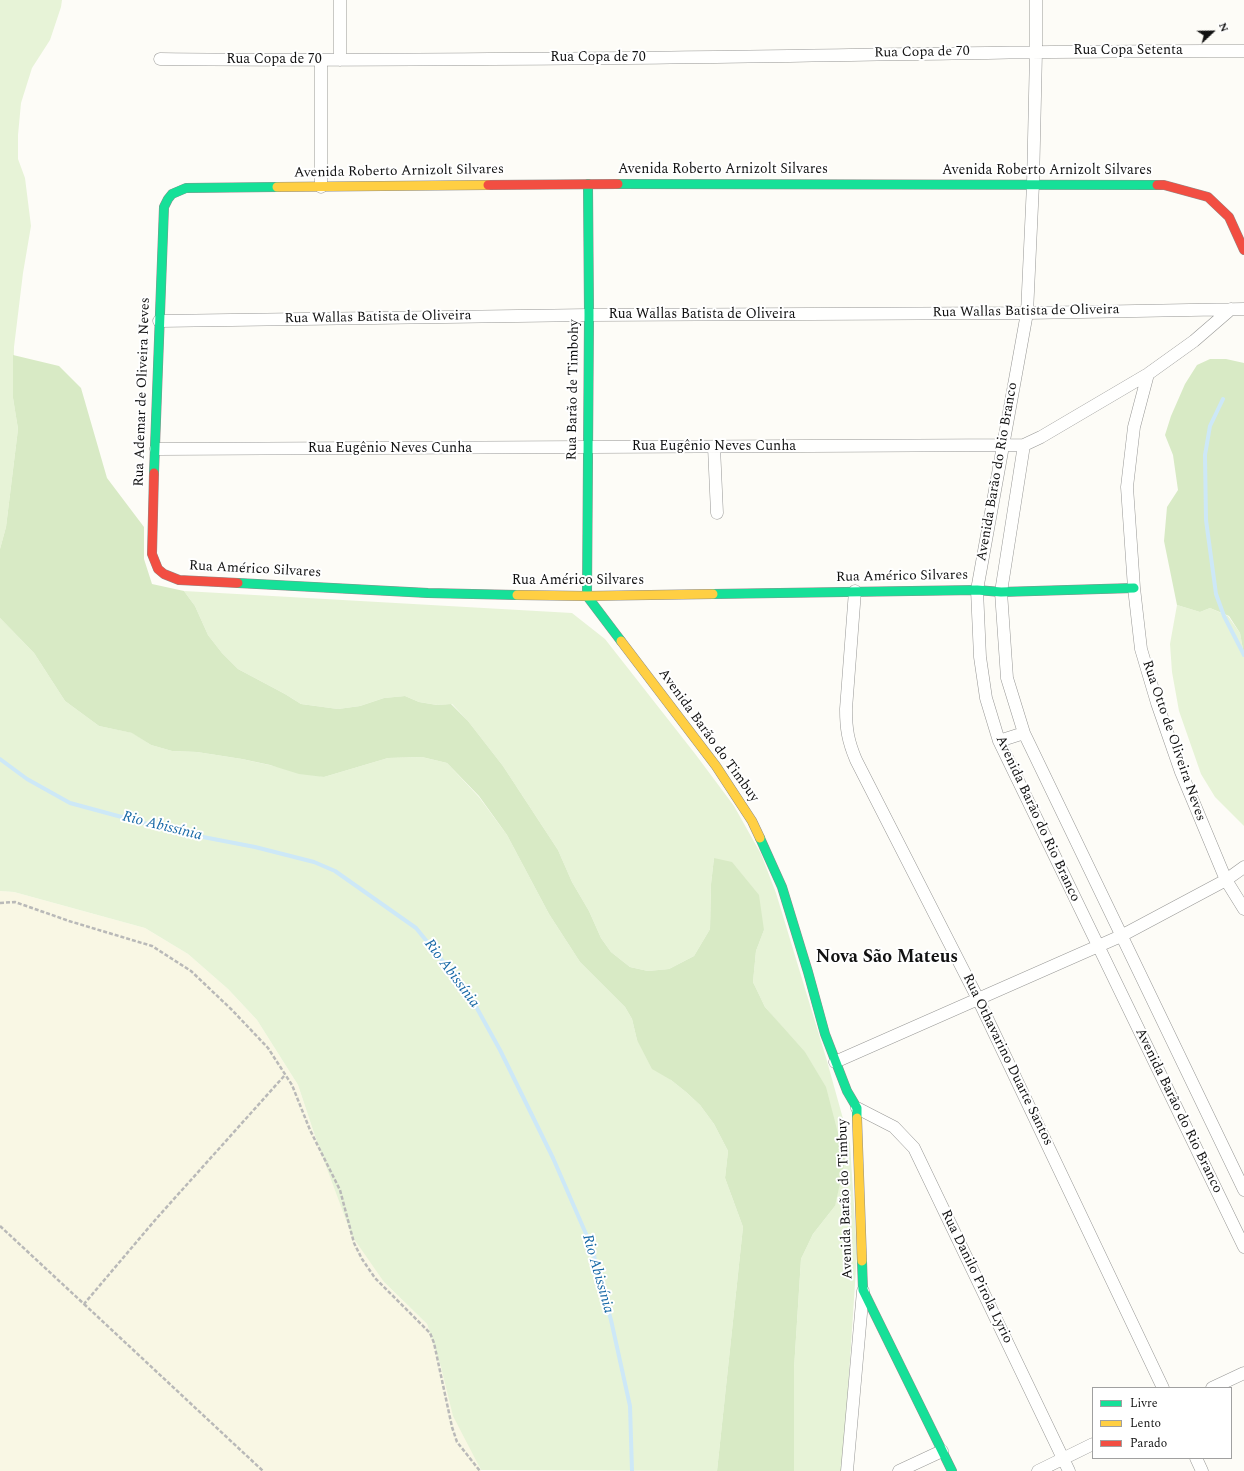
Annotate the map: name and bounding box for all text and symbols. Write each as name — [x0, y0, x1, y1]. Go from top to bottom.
north arrow — [1192, 12, 1232, 52]
text: N — [1214, 20, 1233, 35]
street label: Rua Copa Setenta — [1073, 43, 1183, 59]
street label: Rua Copa de 70 — [874, 44, 970, 62]
street label: Rua Copa de 70 — [550, 50, 646, 66]
street label: Rua Copa de 70 — [226, 52, 322, 68]
street label: Avenida Roberto Arnizolt Silvares — [294, 162, 504, 182]
street label: Avenida Roberto Arnizolt Silvares — [618, 162, 828, 178]
street label: Avenida Roberto Arnizolt Silvares — [942, 163, 1152, 179]
street label: Rua Ademar de Oliveira Neves — [131, 297, 155, 487]
street label: Rua Wallas Batista de Oliveira — [932, 302, 1120, 322]
street label: Rua Wallas Batista de Oliveira — [608, 307, 796, 323]
street label: Rua Wallas Batista de Oliveira — [284, 308, 472, 328]
street label: Rua Barão de Timbohy — [564, 319, 584, 461]
street label: Avenida Barão do Rio Branco — [974, 381, 1022, 563]
street label: Rua Eugênio Neves Cunha — [632, 439, 796, 455]
street label: Rua Eugênio Neves Cunha — [308, 441, 472, 457]
street label: Rua Américo Silvares — [188, 558, 322, 582]
street label: Rua Américo Silvares — [836, 567, 968, 587]
street label: Rua Américo Silvares — [512, 573, 644, 589]
street label: Rua Otto de Oliveira Neves — [1138, 658, 1208, 824]
street label: Avenida Barão do Timbuy — [654, 666, 762, 806]
street label: Avenida Barão do Rio Branco — [991, 733, 1083, 905]
water label: Rio Abissínia — [120, 808, 204, 846]
water label: Rio Abissínia — [419, 936, 483, 1012]
district label: Nova São Mateus — [816, 947, 958, 969]
street label: Rua Othavarino Duarte Santos — [958, 971, 1056, 1149]
street label: Avenida Barão do Rio Branco — [1131, 1026, 1225, 1196]
street label: Avenida Barão do Timbuy — [835, 1118, 857, 1280]
street label: Rua Danilo Pirola Lyrio — [936, 1207, 1016, 1347]
water label: Rio Abissínia — [577, 1232, 617, 1316]
legend — [1092, 1387, 1232, 1459]
text: Livre — [1130, 1394, 1158, 1413]
text: Lento — [1130, 1414, 1161, 1433]
text: Parado — [1130, 1434, 1167, 1453]

